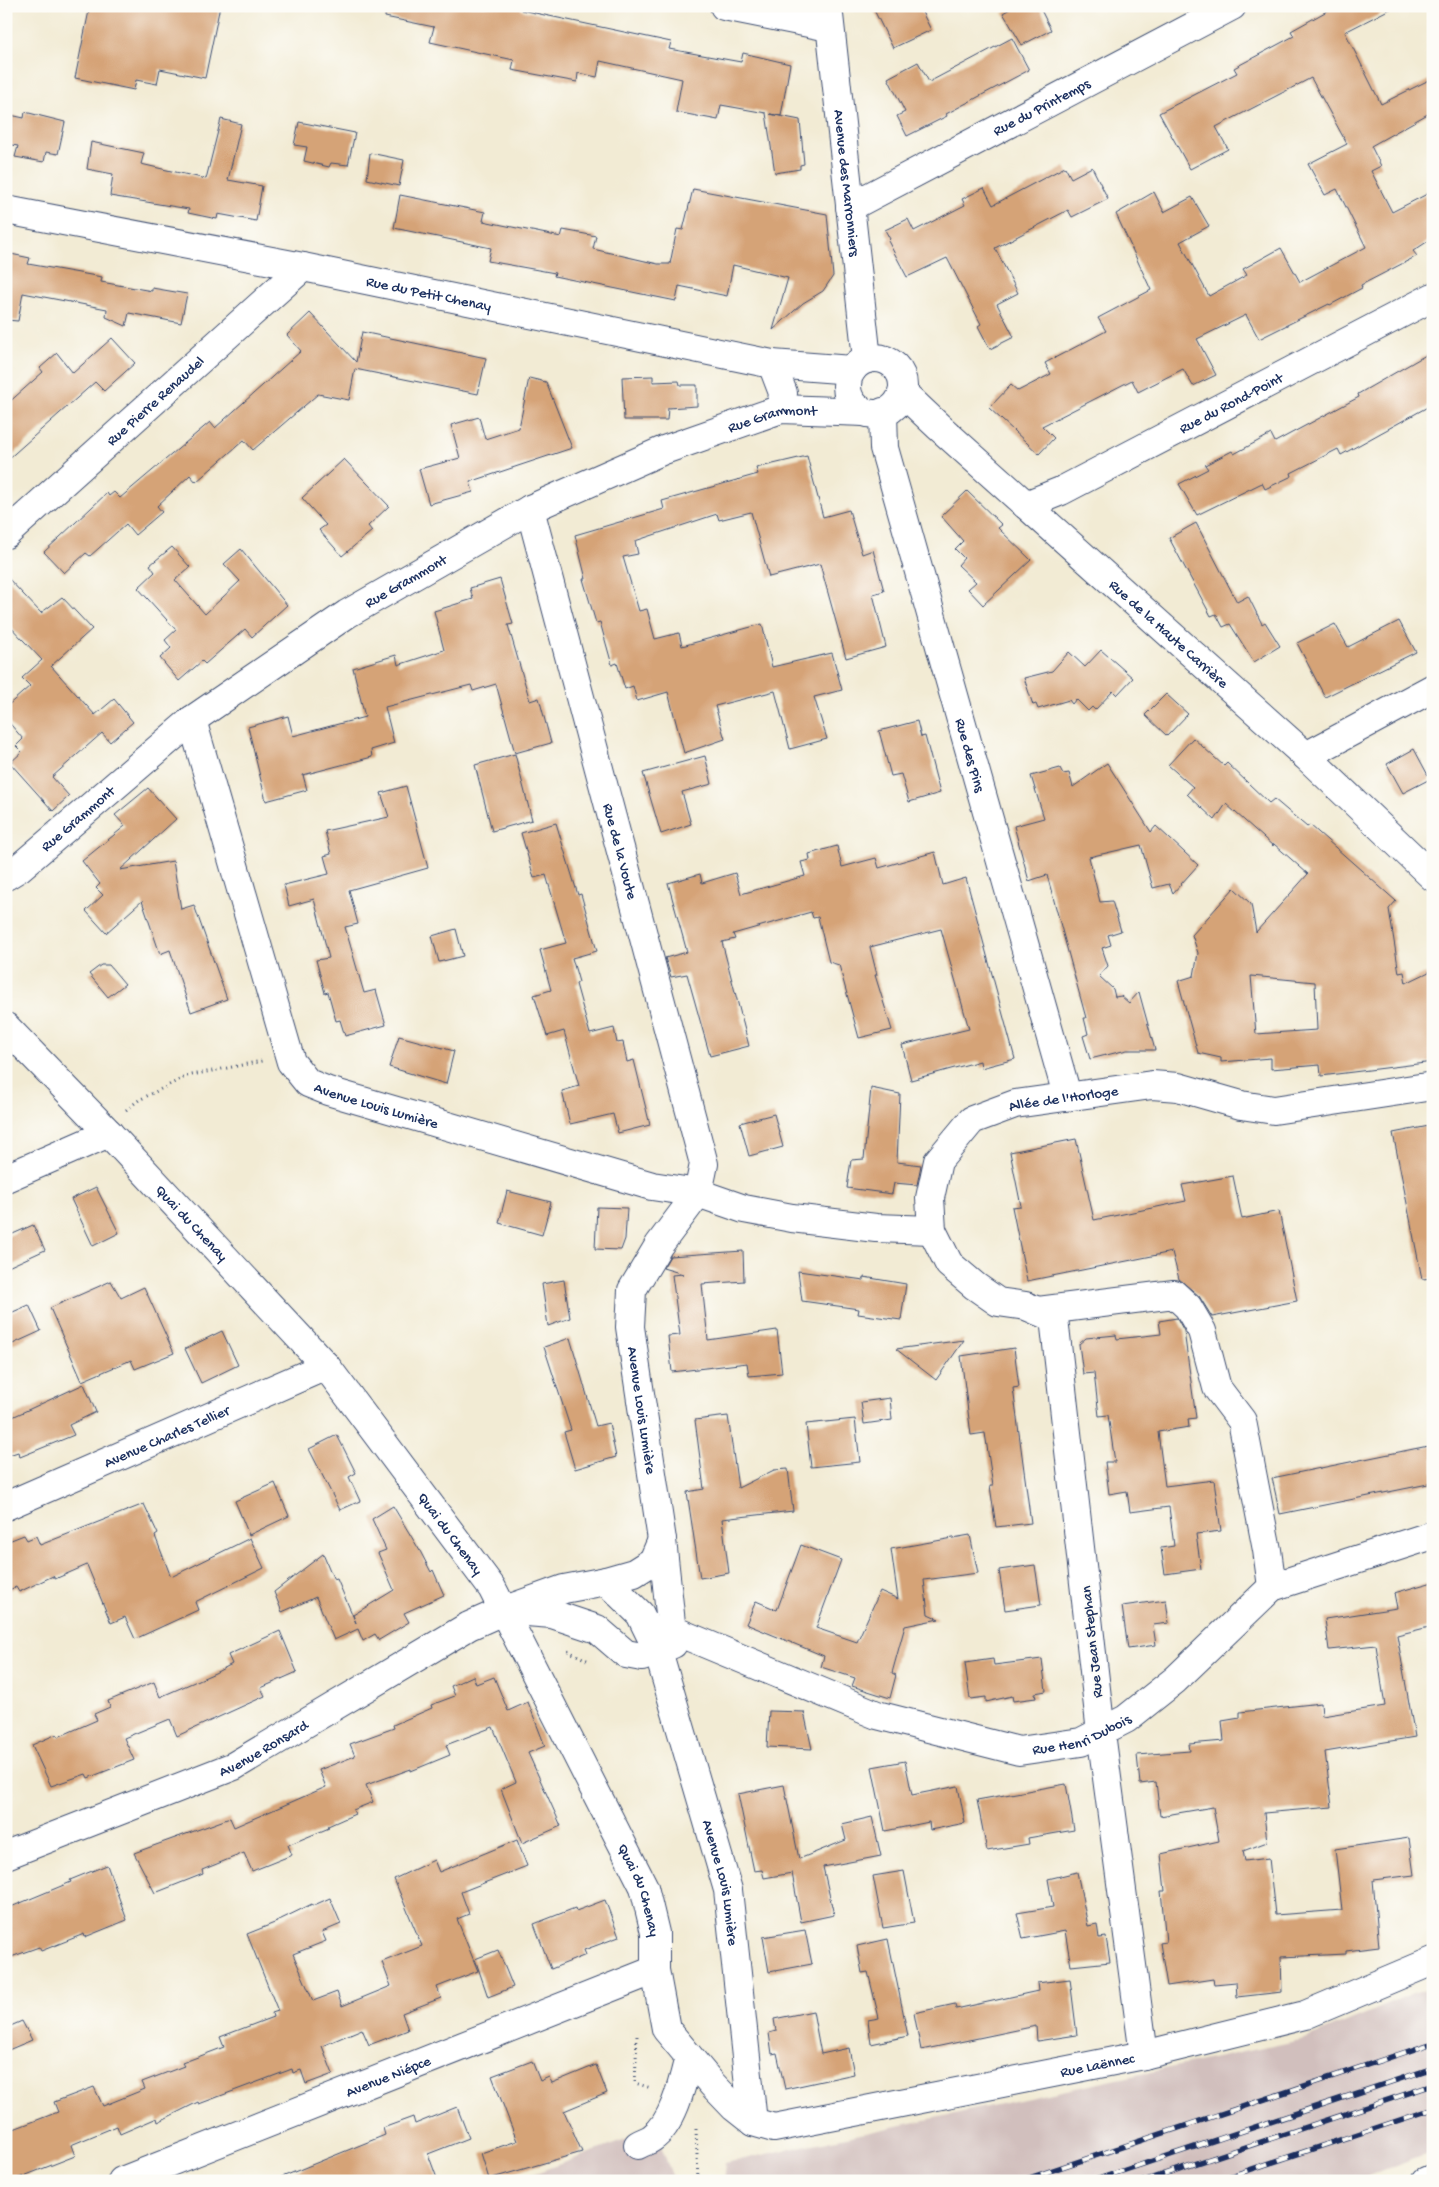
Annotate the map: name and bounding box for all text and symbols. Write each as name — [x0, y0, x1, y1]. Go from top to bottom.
street label: Rue du Printemps — [991, 75, 1094, 141]
street label: Avenue des Marronniers — [829, 109, 863, 258]
street label: Rue du Petit Chenay — [364, 273, 493, 317]
street label: Rue Pierre Renaudel — [103, 353, 209, 450]
street label: Rue du Rond-Point — [1177, 369, 1288, 439]
street label: Rue Grammont — [726, 401, 819, 438]
street label: Rue Grammont — [362, 551, 452, 613]
street label: Rue de la Haute Carrière — [1104, 577, 1231, 693]
street label: Rue des Pins — [950, 716, 988, 795]
street label: Rue Grammont — [38, 782, 121, 856]
street label: Rue de la Voute — [598, 802, 640, 902]
street label: Avenue Louis Lumière — [311, 1079, 440, 1134]
street label: Allée de l'Horloge — [1006, 1083, 1120, 1117]
street label: Quai du Chenay — [151, 1182, 231, 1266]
street label: Avenue Louis Lumière — [622, 1346, 659, 1476]
street label: Avenue Charles Tellier — [102, 1402, 234, 1473]
street label: Quai du Chenay — [413, 1490, 487, 1580]
street label: Rue Jean Stephan — [1078, 1585, 1108, 1699]
street label: Rue Henri Dubois — [1031, 1711, 1136, 1760]
street label: Avenue Ronsard — [217, 1716, 313, 1782]
street label: Avenue Louis Lumière — [697, 1818, 741, 1947]
street label: Quai du Chenay — [612, 1841, 663, 1939]
street label: Rue Laënnec — [1059, 2050, 1137, 2082]
street label: Avenue Niépce — [344, 2053, 434, 2102]

